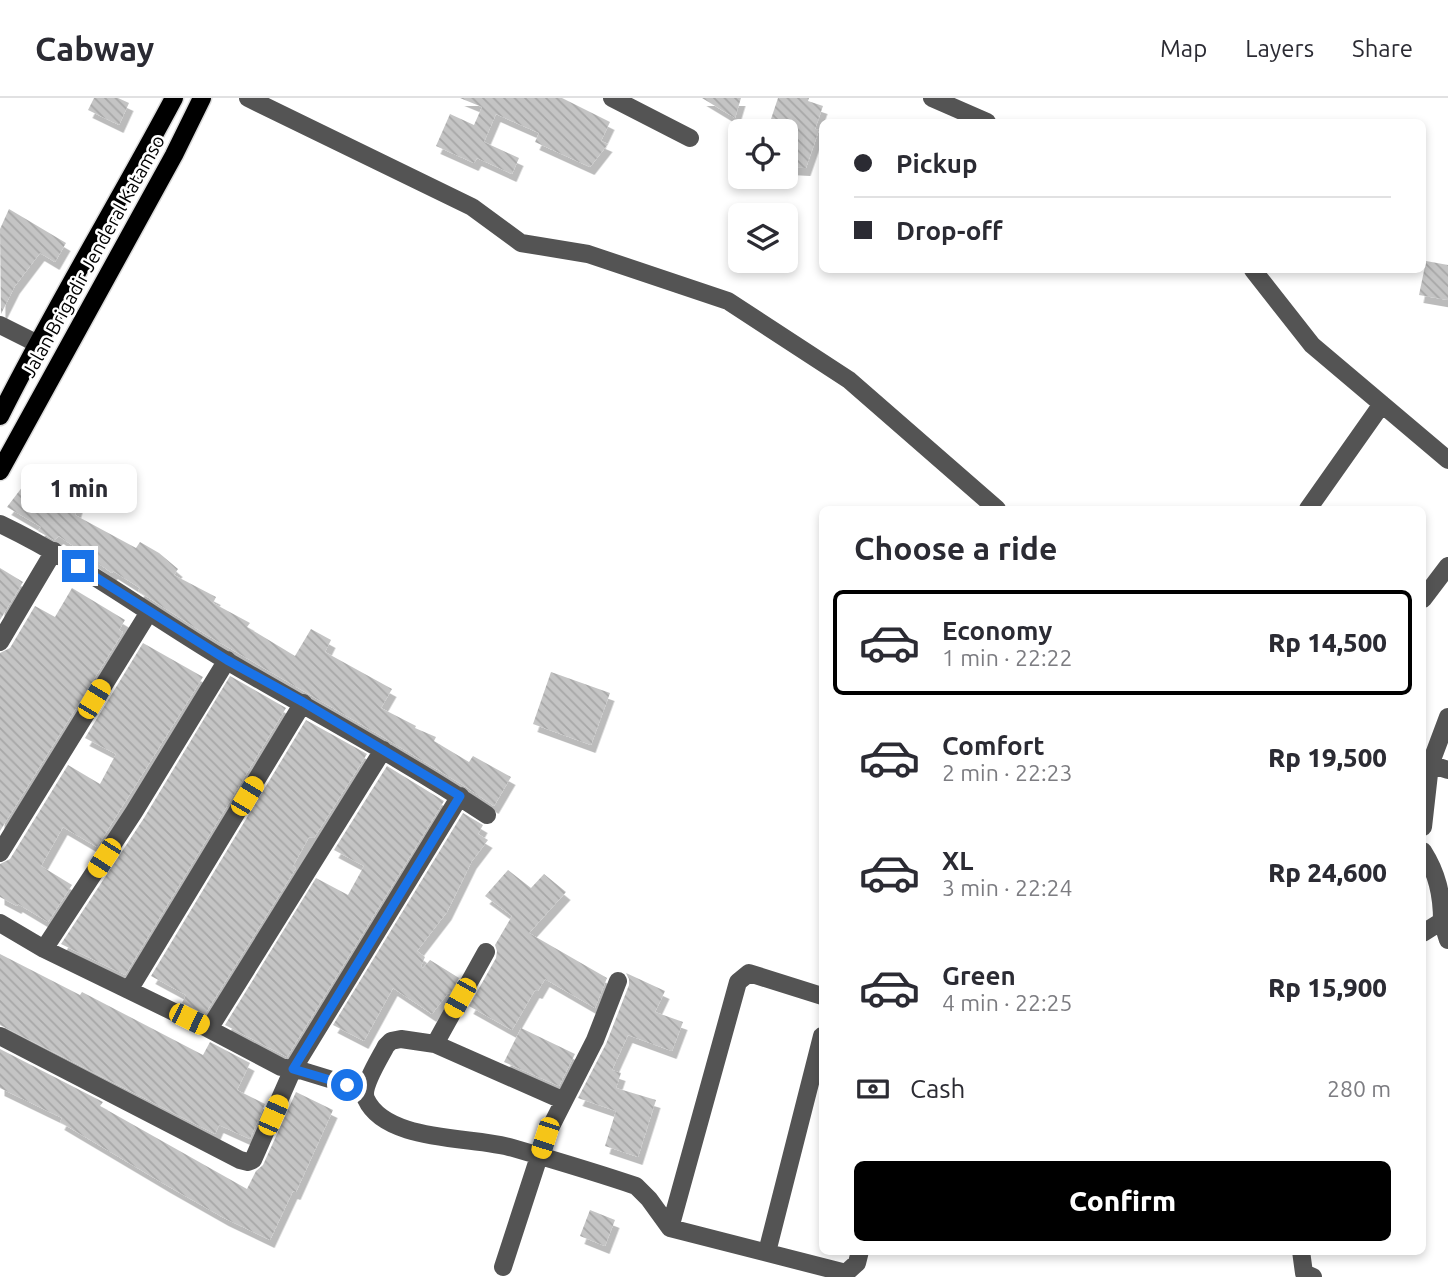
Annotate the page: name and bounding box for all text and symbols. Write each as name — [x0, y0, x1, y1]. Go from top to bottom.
text: Cabway — [35, 30, 154, 67]
text: Map — [1160, 35, 1207, 62]
text: Layers — [1245, 35, 1314, 62]
text: Share — [1352, 35, 1413, 62]
map controls — [728, 119, 798, 273]
button: locate — [728, 119, 798, 189]
street label: Jalan Brigadir Jenderal Katamso — [17, 131, 169, 381]
text: Pickup — [896, 149, 978, 178]
button: layers — [728, 203, 798, 273]
text: Drop-off — [896, 216, 1003, 245]
callout: 1 min — [20, 464, 136, 514]
text: 1 min — [50, 476, 108, 501]
text: Choose a ride — [854, 530, 1057, 566]
route end — [62, 550, 94, 582]
icon: car — [858, 611, 921, 674]
text: Economy — [942, 616, 1052, 645]
text: Rp 14,500 — [1268, 628, 1387, 657]
text: 1 min · 22:22 — [942, 645, 1073, 670]
car — [75, 676, 114, 722]
icon: car — [858, 726, 921, 789]
text: Comfort — [942, 731, 1045, 760]
text: Rp 19,500 — [1268, 743, 1387, 772]
text: 2 min · 22:23 — [942, 760, 1073, 785]
car — [228, 773, 267, 819]
car — [84, 835, 125, 881]
icon: car — [858, 841, 921, 904]
text: XL — [942, 846, 973, 875]
text: Rp 24,600 — [1268, 858, 1387, 887]
text: 3 min · 22:24 — [942, 875, 1073, 900]
icon: car — [858, 956, 921, 1019]
text: Green — [942, 961, 1016, 990]
text: Rp 15,900 — [1268, 973, 1387, 1002]
car — [441, 975, 480, 1021]
text: 4 min · 22:25 — [942, 990, 1073, 1015]
car — [166, 1000, 213, 1038]
route start — [331, 1069, 363, 1101]
icon: cash — [854, 1070, 892, 1108]
text: Cash — [910, 1074, 965, 1103]
text: 280 m — [1327, 1076, 1391, 1101]
car — [255, 1092, 292, 1138]
car — [529, 1115, 562, 1161]
button: Confirm — [854, 1161, 1391, 1241]

